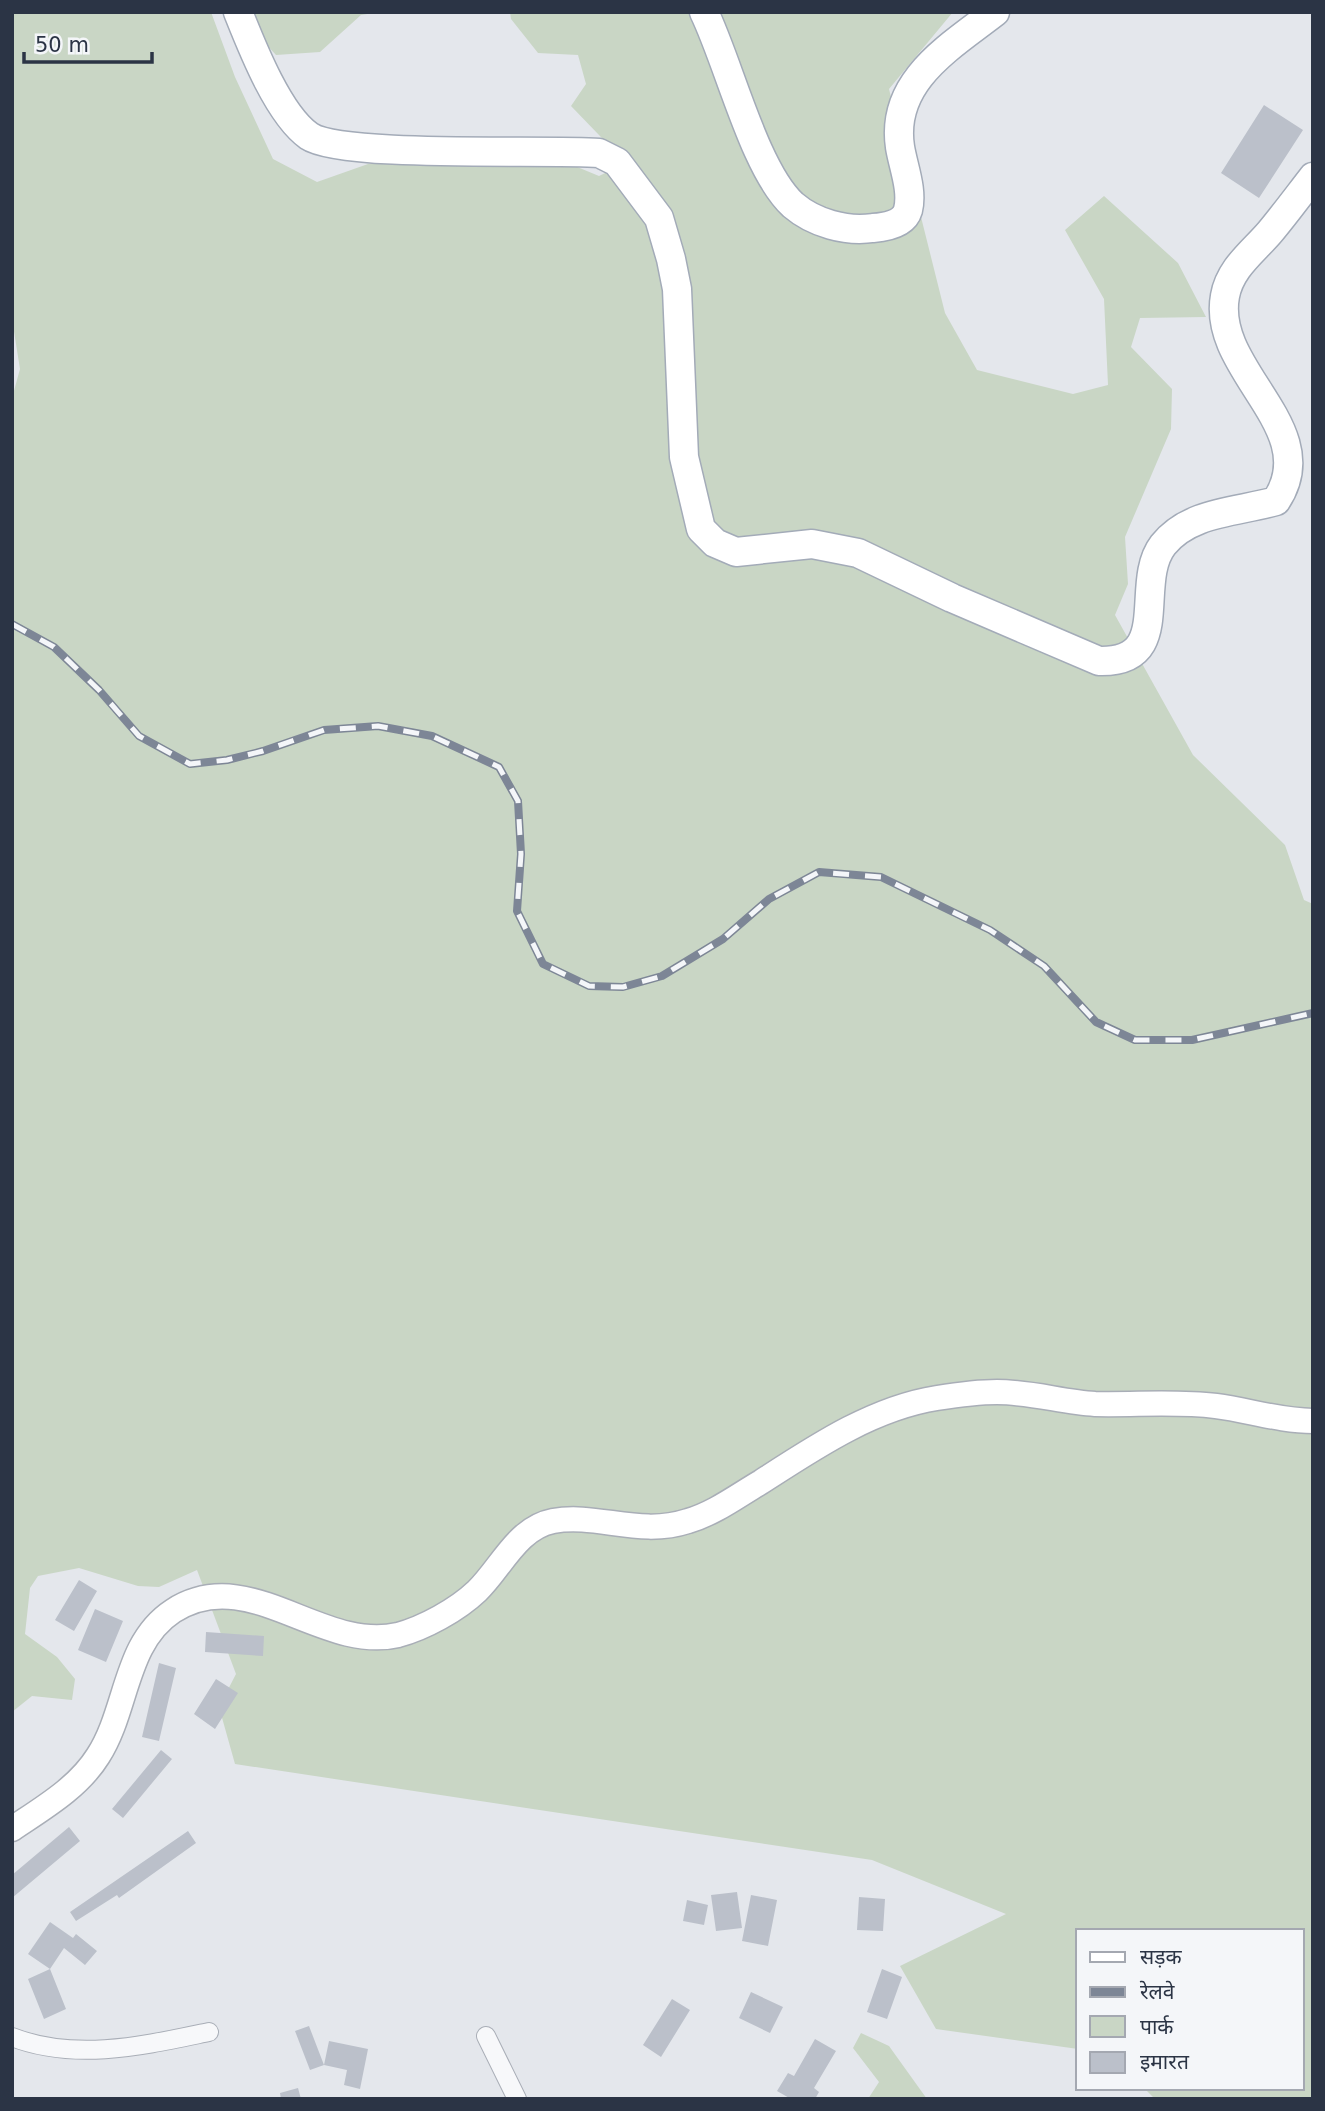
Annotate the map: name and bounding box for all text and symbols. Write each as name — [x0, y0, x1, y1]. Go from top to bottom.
scale bar — [24, 21, 152, 65]
text: 50 m — [35, 33, 89, 57]
legend — [1076, 1929, 1304, 2090]
text: सड़क — [1140, 1945, 1182, 1969]
text: रेलवे — [1139, 1980, 1175, 2004]
text: पार्क — [1140, 2015, 1174, 2039]
text: इमारत — [1140, 2050, 1190, 2074]

